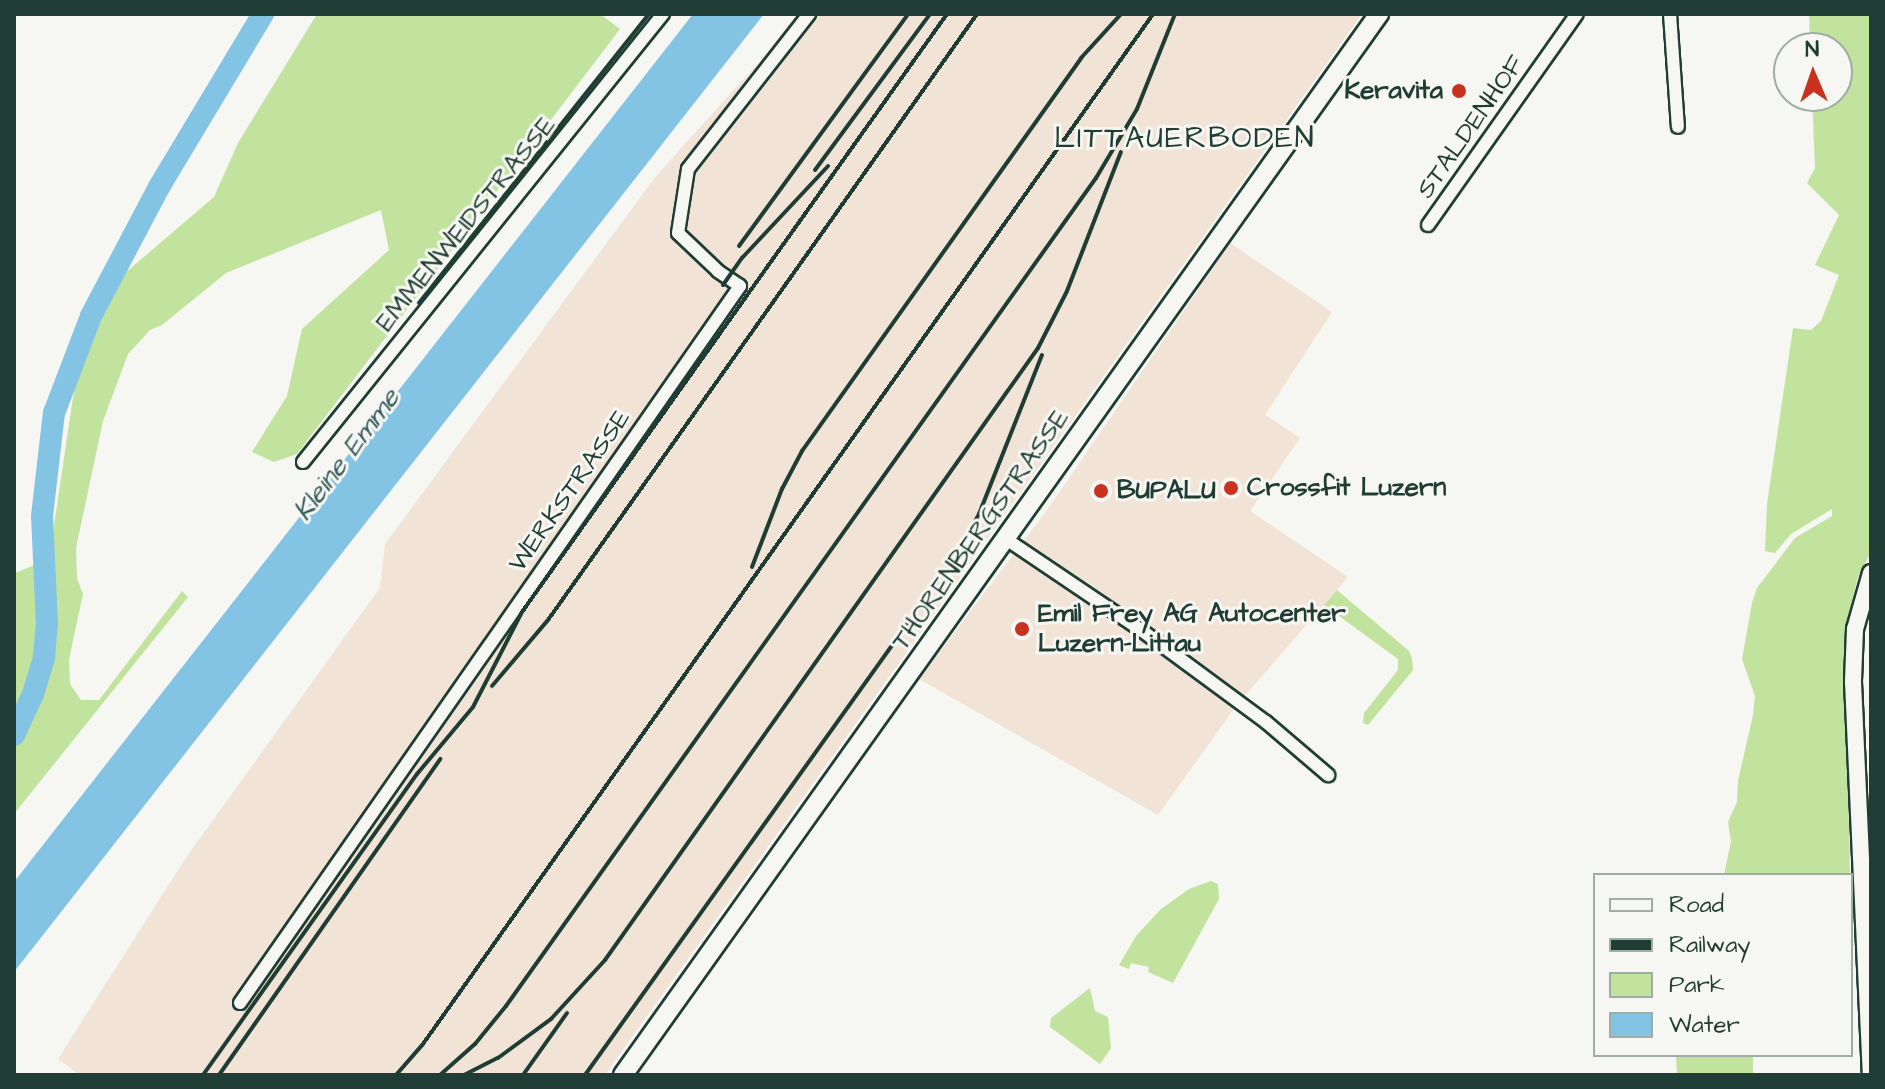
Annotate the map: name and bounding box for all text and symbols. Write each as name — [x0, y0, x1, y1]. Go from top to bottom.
north arrow — [1773, 32, 1853, 112]
text: N — [1805, 34, 1820, 65]
street label: STALDENHOF — [1410, 50, 1532, 204]
place label: Keravita — [1344, 75, 1443, 107]
marker: Keravita — [1450, 82, 1468, 100]
street label: EMMENWEIDSTRASSE — [370, 110, 562, 338]
district label: LITTAUERBODEN — [1054, 120, 1316, 156]
water label: Kleine Emme — [287, 382, 407, 528]
street label: WERKSTRASSE — [502, 404, 638, 578]
street label: THORENBERGSTRASSE — [886, 404, 1076, 656]
place label: Crossfit Luzern — [1247, 472, 1446, 504]
place label: BUPALU — [1117, 475, 1216, 507]
marker: Crossfit Luzern — [1222, 479, 1240, 497]
marker: BUPALU — [1092, 482, 1110, 500]
place label: Emil Frey AG Autocenter Luzern-Littau — [1038, 598, 1346, 660]
marker: Emil Frey AG Autocenter Luzern-Littau — [1013, 620, 1031, 638]
legend — [1593, 873, 1853, 1057]
text: Road — [1669, 888, 1724, 922]
text: Railway — [1669, 928, 1751, 962]
text: Park — [1669, 968, 1725, 1002]
text: Water — [1669, 1008, 1740, 1042]

